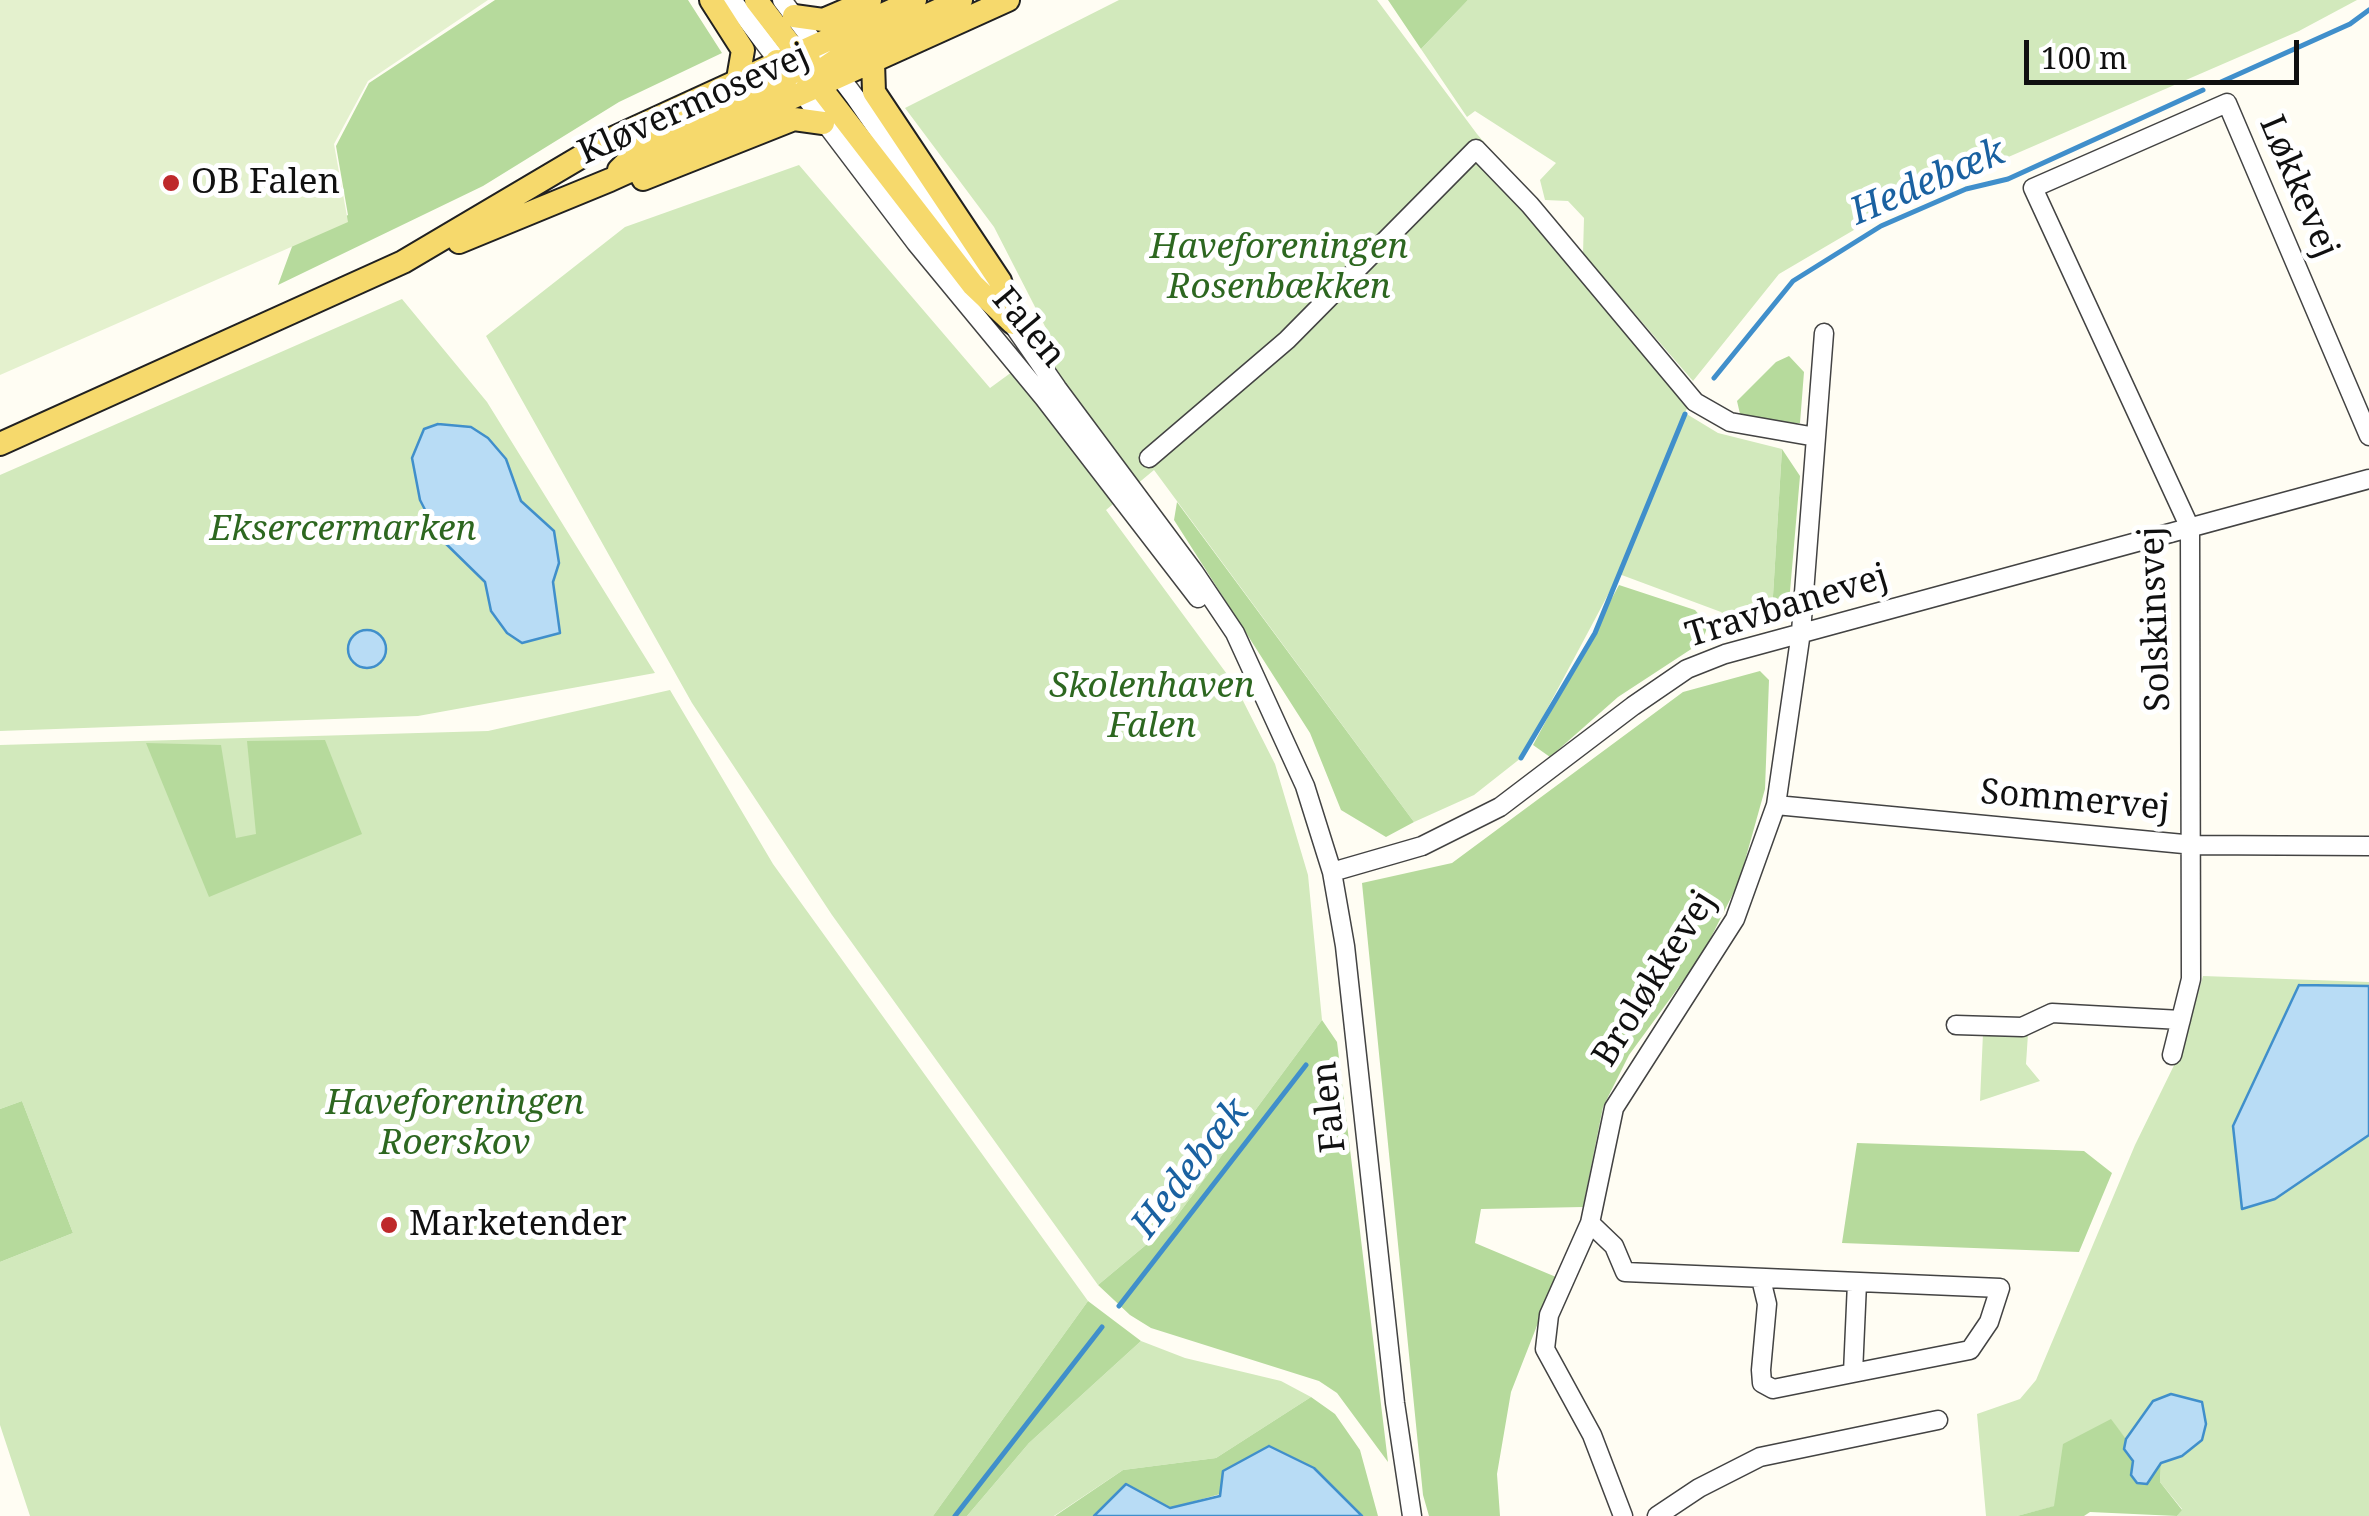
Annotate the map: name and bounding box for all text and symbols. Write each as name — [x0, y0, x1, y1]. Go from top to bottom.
scale bar — [2029, 20, 2304, 82]
street label: Kløvermosevej — [572, 35, 816, 175]
text: 100 m — [2041, 37, 2127, 78]
street label: Løkkevej — [2249, 110, 2347, 264]
water label: Hedebæk — [1844, 130, 2012, 236]
place label: OB Falen — [191, 162, 340, 204]
marker: OB Falen — [160, 172, 182, 194]
park label: Haveforeningen Rosenbækken — [1150, 227, 1408, 309]
street label: Falen — [983, 280, 1073, 376]
park label: Eksercermarken — [209, 509, 477, 551]
street label: Solskinsvej — [2132, 526, 2180, 712]
street label: Travbanevej — [1681, 556, 1893, 658]
park label: Skolenhaven Falen — [1049, 666, 1255, 748]
street label: Sommervej — [1978, 772, 2172, 830]
street label: Broløkkevej — [1584, 883, 1726, 1075]
street label: Falen — [1304, 1060, 1356, 1154]
park label: Haveforeningen Roerskov — [326, 1083, 584, 1165]
water label: Hedebæk — [1123, 1091, 1259, 1247]
place label: Marketender — [409, 1204, 627, 1246]
marker: Marketender — [378, 1214, 400, 1236]

